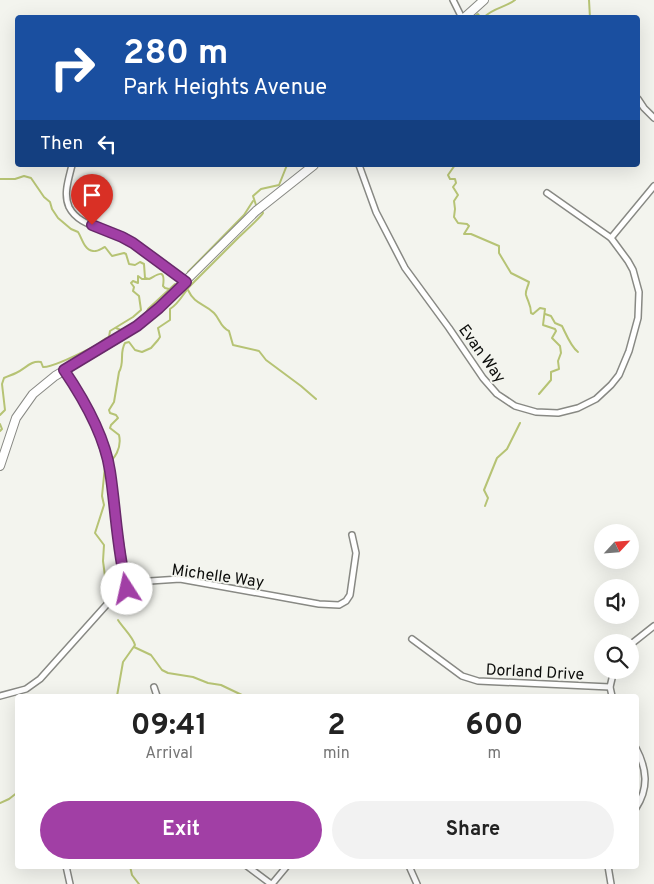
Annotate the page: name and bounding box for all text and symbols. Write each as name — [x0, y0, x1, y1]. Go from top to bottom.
text: 280 m — [123, 32, 228, 76]
icon: right — [40, 35, 105, 100]
text: Park Heights Avenue — [123, 75, 327, 102]
icon: left — [93, 130, 121, 158]
text: Then — [40, 132, 83, 156]
pin — [71, 174, 113, 225]
icon: arrive — [78, 181, 106, 209]
street label: Evan Way — [453, 321, 509, 387]
north arrow — [594, 524, 639, 569]
map controls — [594, 524, 639, 679]
street label: Michelle Way — [170, 561, 265, 593]
position arrow — [100, 562, 152, 614]
button: sound — [594, 579, 639, 624]
button: search — [594, 634, 639, 679]
street label: Dorland Drive — [485, 660, 585, 686]
text: 09:41 — [131, 708, 207, 745]
text: 2 — [327, 708, 346, 745]
text: 600 — [465, 708, 523, 745]
text: Arrival — [145, 744, 193, 764]
text: min — [323, 744, 350, 764]
text: m — [488, 744, 501, 764]
button: Exit — [40, 801, 322, 859]
button: Share — [332, 801, 614, 859]

